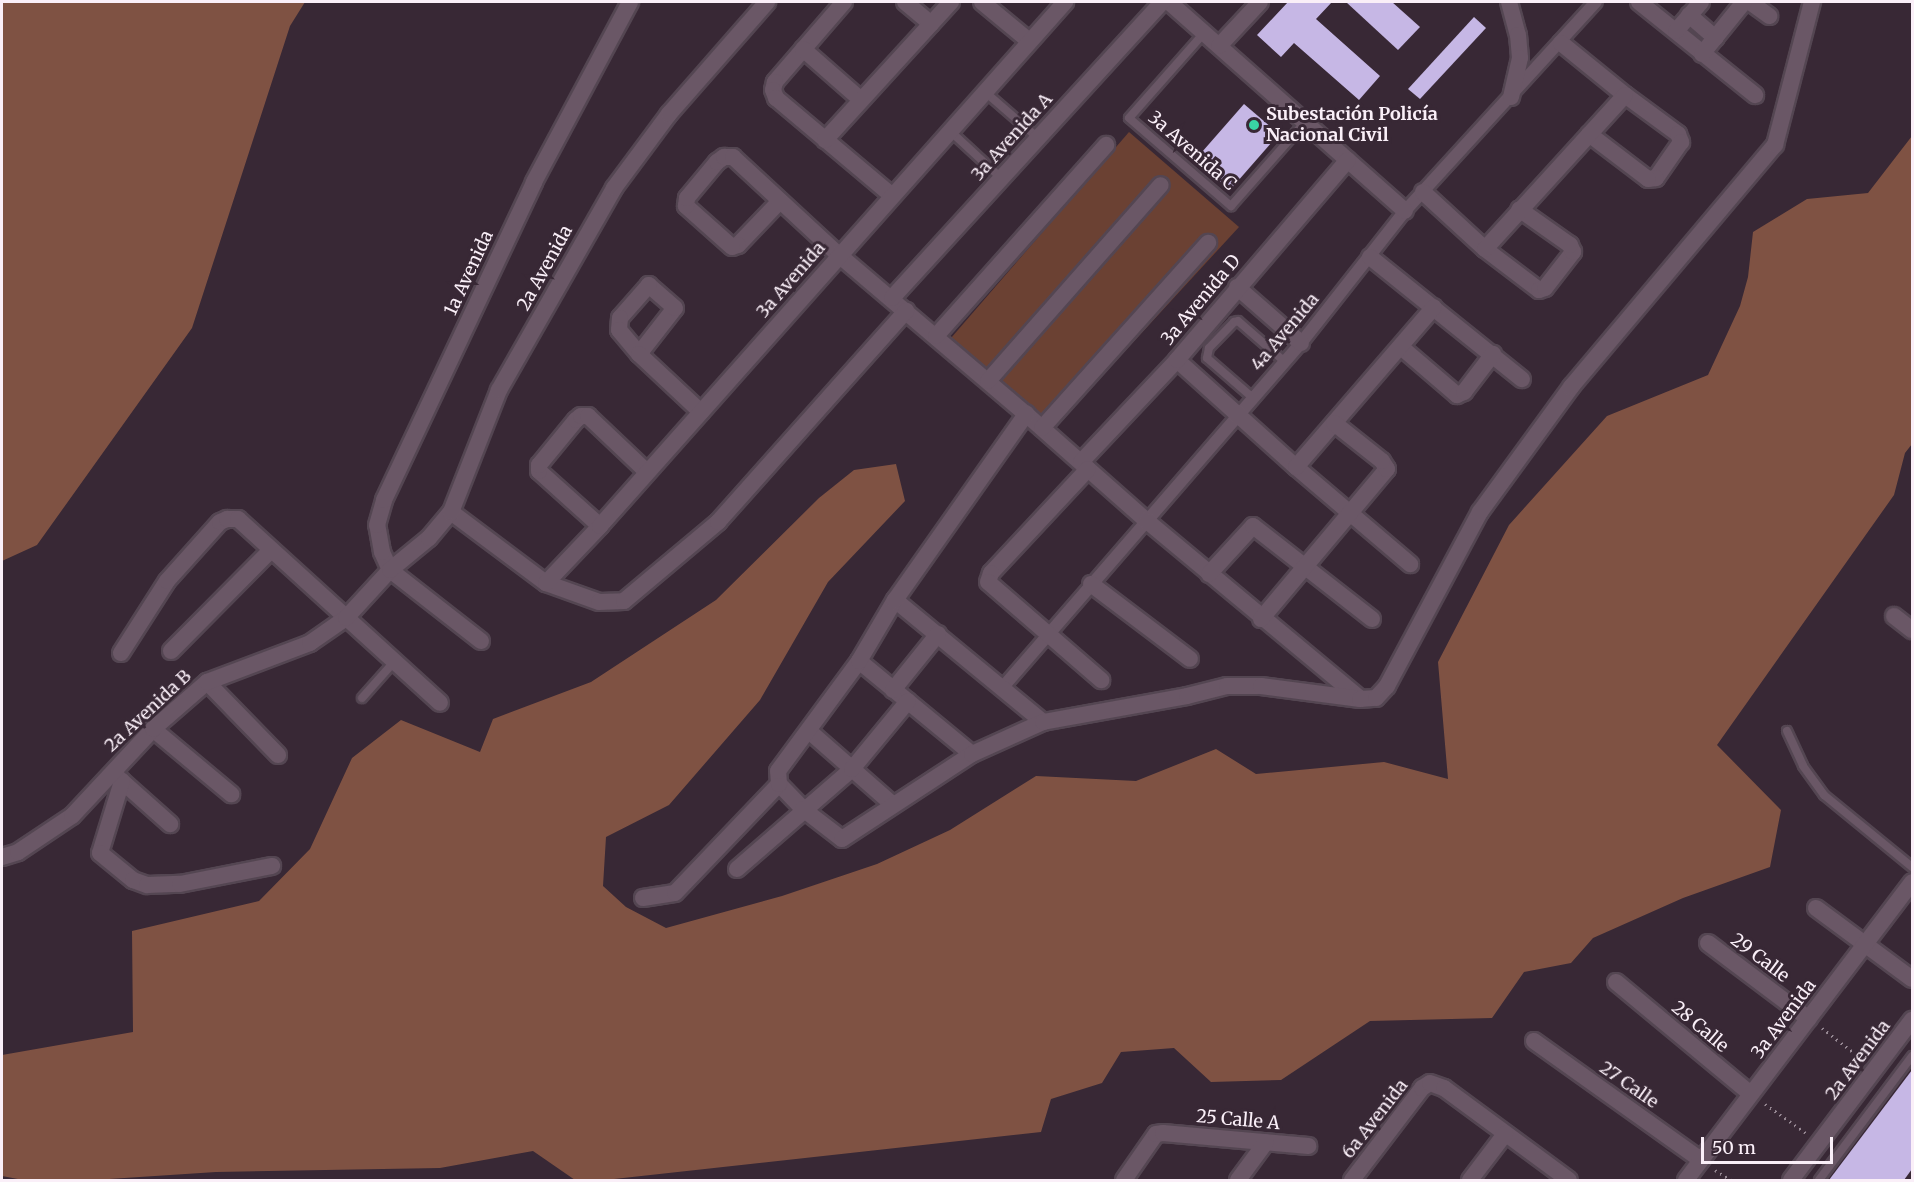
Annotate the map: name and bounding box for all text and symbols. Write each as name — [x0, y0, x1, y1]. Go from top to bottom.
street label: 3a Avenida A — [967, 89, 1057, 185]
place label: Subestación Policía Nacional Civil — [1266, 104, 1438, 146]
street label: 3a Avenida C — [1144, 107, 1240, 195]
marker: Subestación Policía Nacional Civil — [1247, 118, 1261, 132]
street label: 2a Avenida — [513, 222, 577, 314]
street label: 1a Avenida — [440, 227, 498, 319]
street label: 3a Avenida — [752, 238, 830, 322]
street label: 3a Avenida D — [1157, 250, 1245, 350]
street label: 4a Avenida — [1246, 289, 1324, 375]
street label: 2a Avenida B — [100, 665, 196, 757]
street label: 29 Calle — [1727, 929, 1793, 987]
street label: 3a Avenida — [1747, 975, 1821, 1063]
street label: 28 Calle — [1667, 997, 1733, 1057]
street label: 2a Avenida — [1821, 1016, 1895, 1104]
street label: 27 Calle — [1595, 1057, 1663, 1113]
street label: 6a Avenida — [1337, 1075, 1413, 1163]
street label: 25 Calle A — [1195, 1106, 1281, 1134]
scale bar — [1704, 1125, 1836, 1163]
text: 50 m — [1712, 1136, 1756, 1159]

